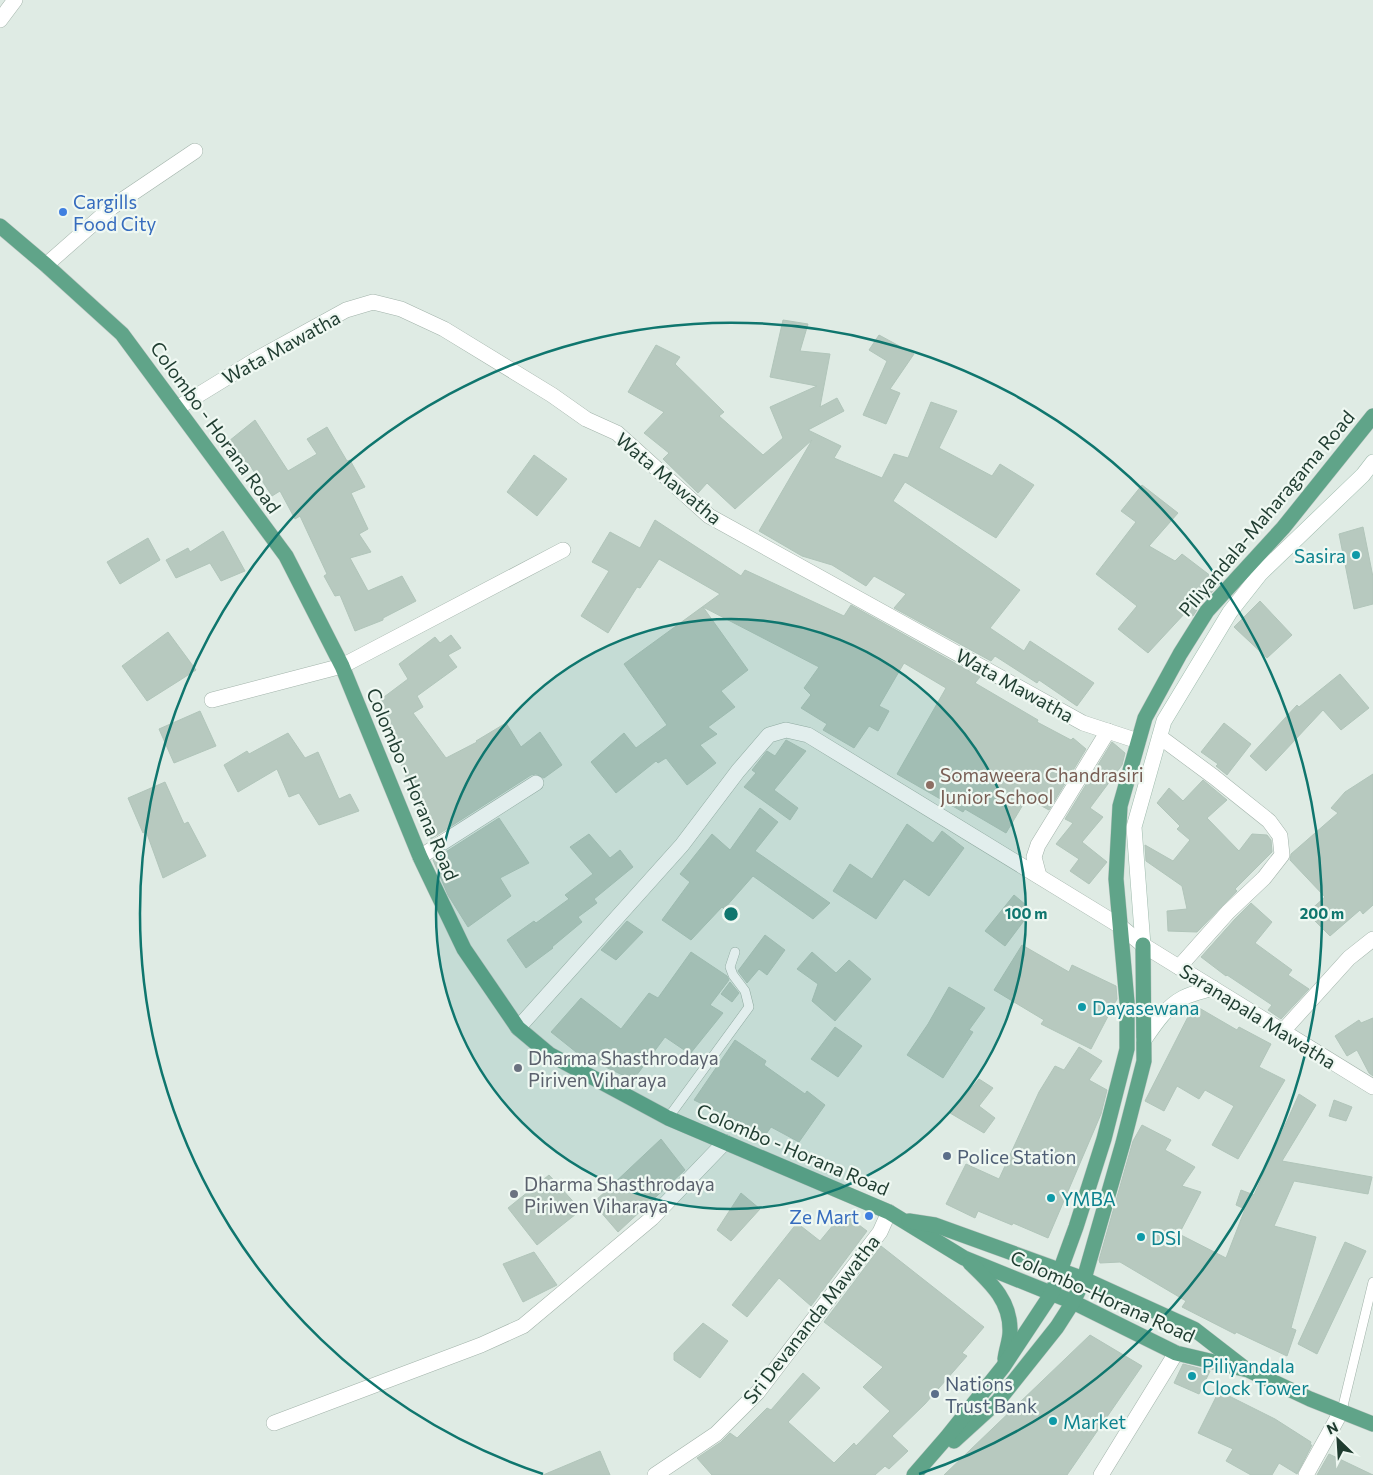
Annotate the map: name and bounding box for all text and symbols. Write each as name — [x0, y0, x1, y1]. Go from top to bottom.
place label: Cargills Food City — [73, 190, 156, 235]
marker: Cargills Food City — [57, 206, 69, 218]
street label: Wata Mawatha — [218, 305, 344, 389]
street label: Colombo - Horana Road — [146, 337, 286, 517]
street label: Piliyandala-Maharagama Road — [1173, 406, 1359, 620]
street label: Wata Mawatha — [611, 427, 727, 529]
place label: Sasira — [1294, 544, 1346, 567]
marker: Sasira — [1350, 549, 1362, 561]
street label: Wata Mawatha — [952, 643, 1078, 727]
street label: Colombo - Horana Road — [362, 684, 464, 884]
place label: Somaweera Chandrasiri Junior School — [940, 763, 1144, 808]
marker: Somaweera Chandrasiri Junior School — [924, 779, 936, 791]
text: 100 m — [1005, 904, 1047, 922]
text: 200 m — [1300, 904, 1344, 922]
centre of rings — [722, 905, 740, 923]
street label: Saranapala Mawatha — [1176, 959, 1340, 1073]
place label: Dayasewana — [1092, 996, 1200, 1019]
marker: Dayasewana — [1076, 1001, 1088, 1013]
place label: Dharma Shasthrodaya Piriven Viharaya — [528, 1046, 719, 1091]
marker: Dharma Shasthrodaya Piriven Viharaya — [512, 1062, 524, 1074]
street label: Colombo - Horana Road — [693, 1098, 893, 1200]
place label: Police Station — [957, 1145, 1076, 1168]
marker: Police Station — [941, 1150, 953, 1162]
place label: Dharma Shasthrodaya Piriwen Viharaya — [524, 1172, 715, 1217]
place label: YMBA — [1061, 1187, 1116, 1210]
marker: Dharma Shasthrodaya Piriwen Viharaya — [508, 1188, 520, 1200]
marker: YMBA — [1045, 1192, 1057, 1204]
place label: Ze Mart — [789, 1205, 859, 1228]
marker: Ze Mart — [863, 1210, 875, 1222]
place label: DSI — [1151, 1226, 1181, 1249]
street label: Sri Devananda Mawatha — [738, 1230, 884, 1408]
marker: DSI — [1135, 1231, 1147, 1243]
street label: Colombo-Horana Road — [1007, 1245, 1199, 1347]
place label: Piliyandala Clock Tower — [1202, 1354, 1309, 1399]
marker: Piliyandala Clock Tower — [1186, 1370, 1198, 1382]
place label: Nations Trust Bank — [945, 1372, 1037, 1417]
marker: Nations Trust Bank — [929, 1388, 941, 1400]
place label: Market — [1063, 1410, 1126, 1433]
marker: Market — [1047, 1415, 1059, 1427]
north arrow — [1313, 1415, 1363, 1465]
text: N — [1324, 1418, 1341, 1438]

